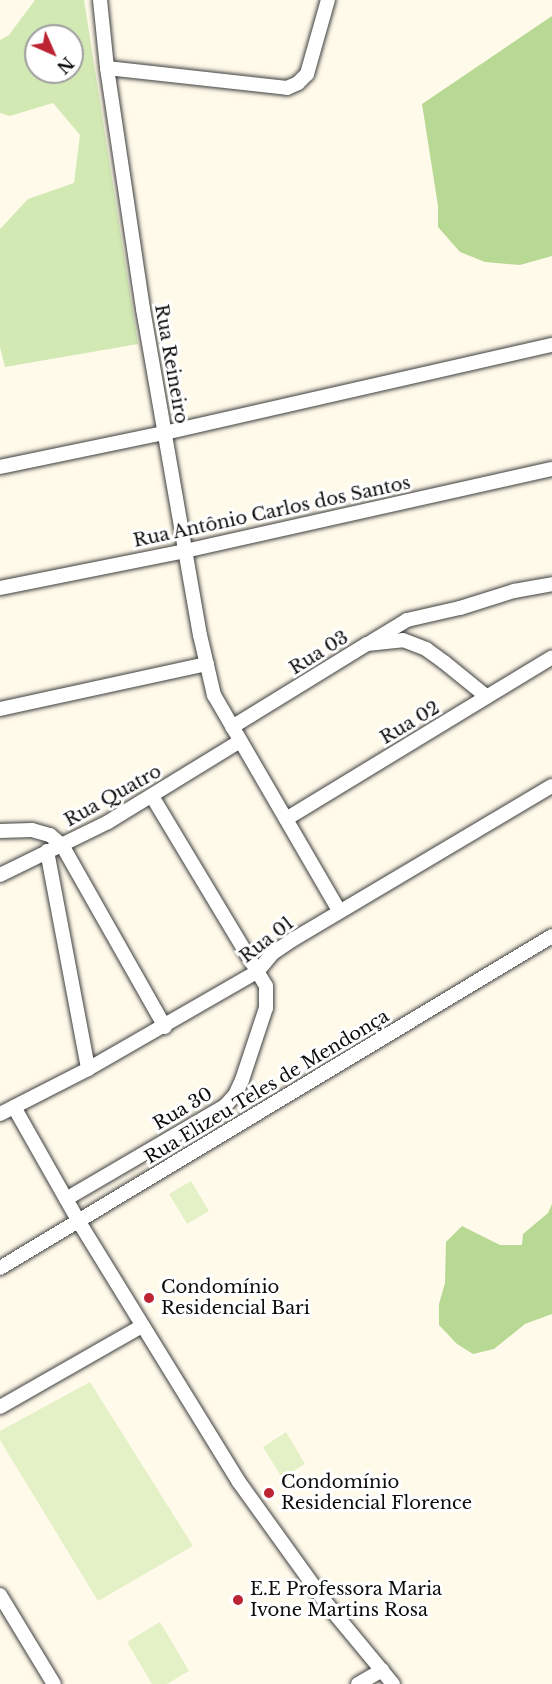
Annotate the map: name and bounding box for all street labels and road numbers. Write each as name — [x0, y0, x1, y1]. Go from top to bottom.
street label: Rua Reineiro — [150, 303, 192, 425]
street label: Rua Antônio Carlos dos Santos — [131, 472, 413, 552]
street label: Rua 03 — [286, 627, 352, 679]
street label: Rua 02 — [376, 697, 444, 749]
street label: Rua Quatro — [61, 761, 165, 831]
street label: Rua 01 — [236, 912, 298, 968]
street label: Rua Elizeu Teles de Mendonça — [141, 1005, 393, 1169]
street label: Rua 30 — [149, 1083, 217, 1135]

